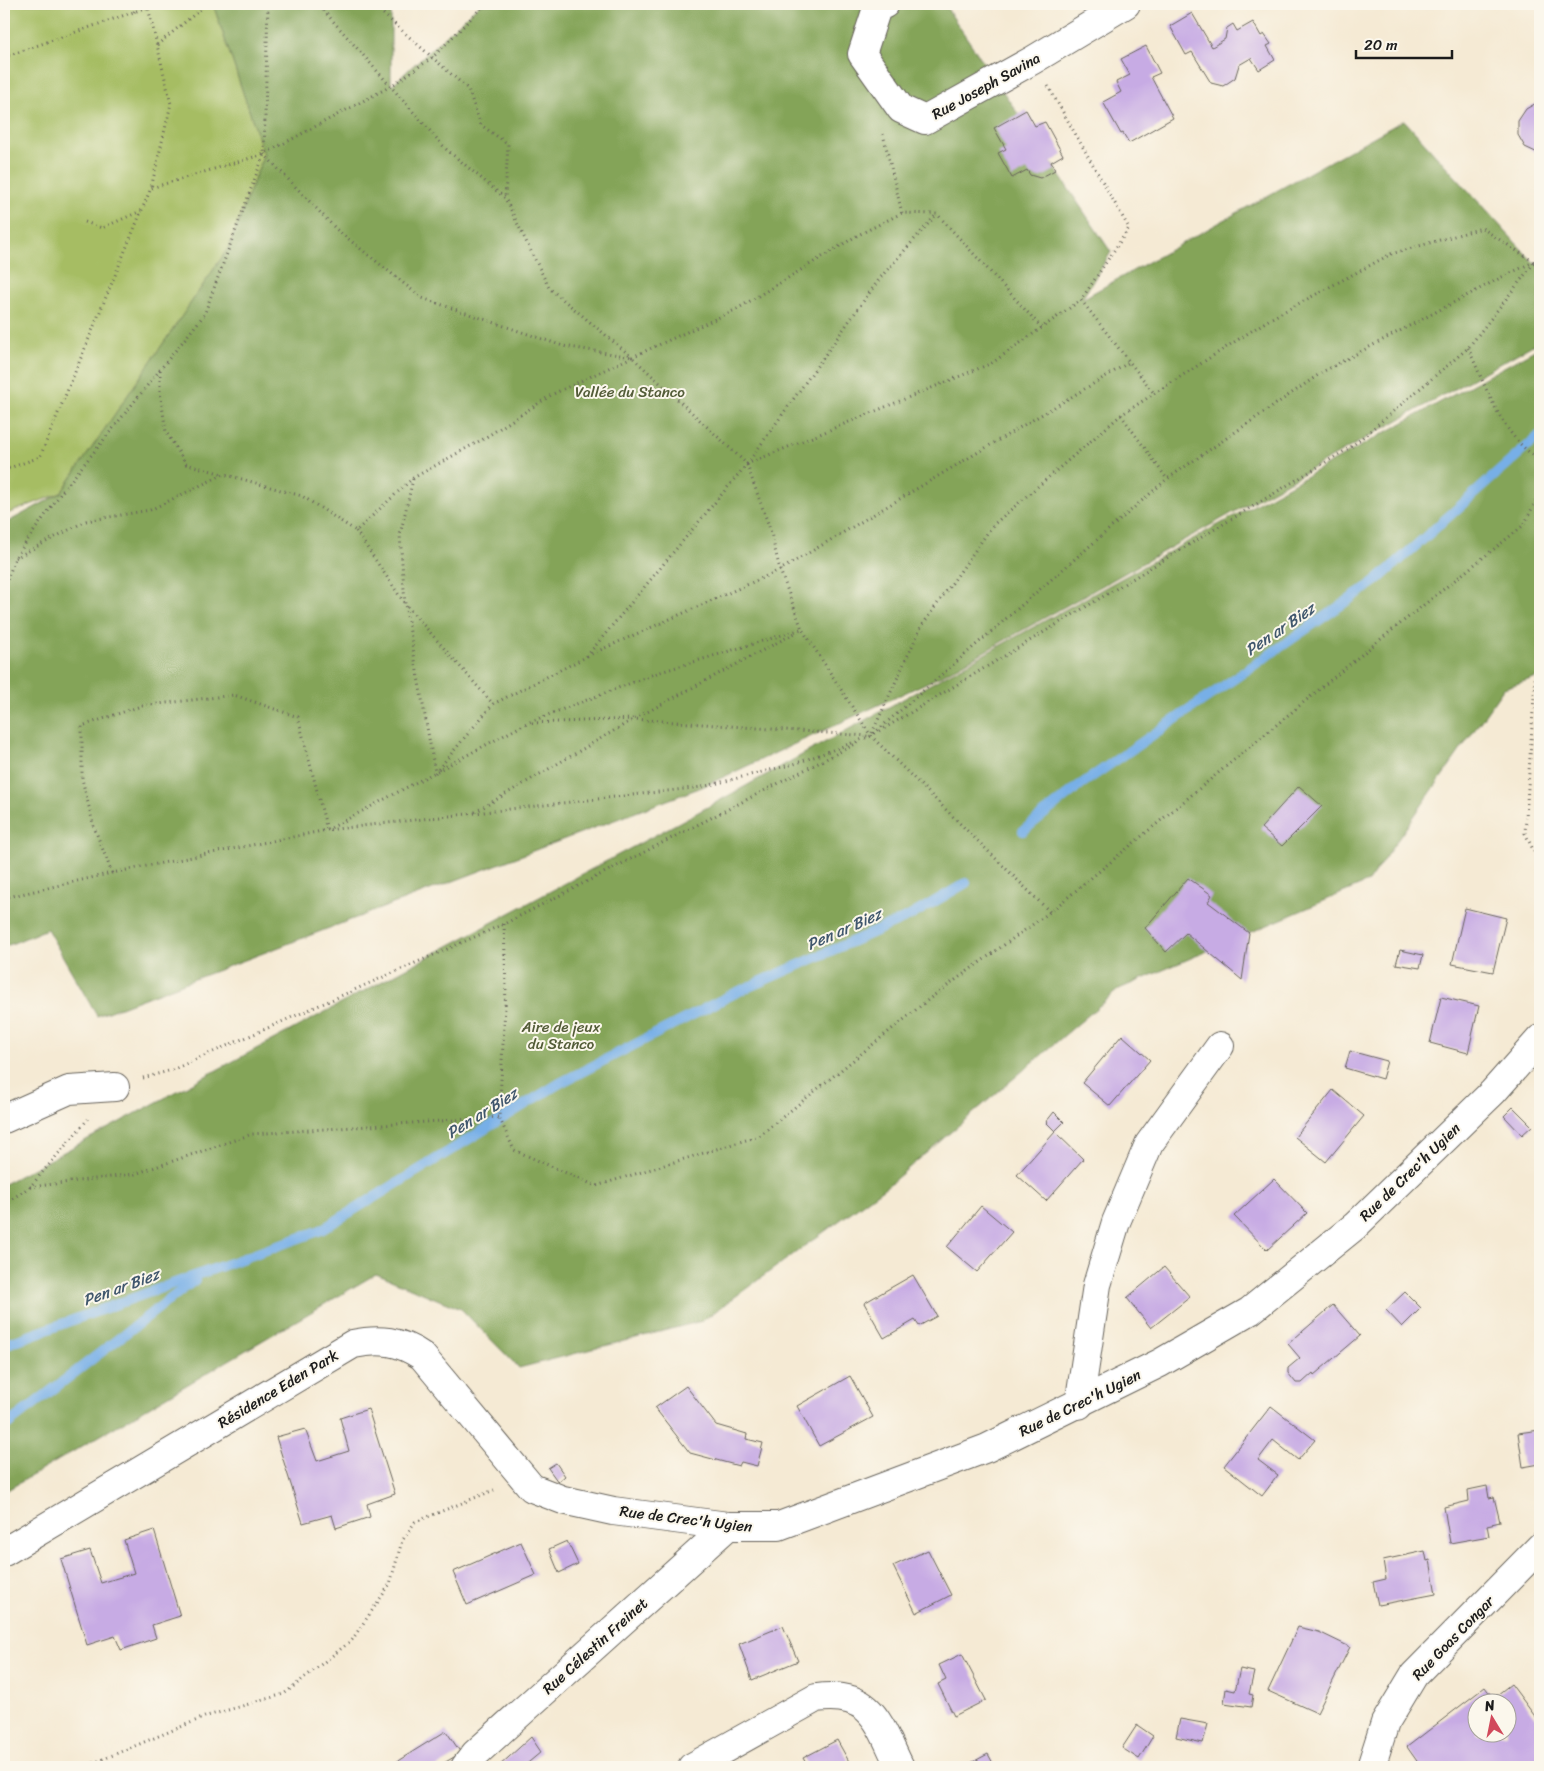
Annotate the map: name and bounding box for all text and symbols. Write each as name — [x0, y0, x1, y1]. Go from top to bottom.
scale bar — [1356, 28, 1453, 60]
text: 20 m — [1364, 32, 1398, 58]
street label: Rue Joseph Savina — [927, 45, 1046, 127]
park label: Vallée du Stanco — [575, 379, 685, 405]
water label: Pen ar Biez — [1239, 593, 1323, 663]
water label: Pen ar Biez — [802, 899, 889, 958]
park label: Aire de jeux du Stanco — [521, 1014, 601, 1057]
water label: Pen ar Biez — [440, 1078, 526, 1146]
street label: Rue de Crec'h Ugien — [1353, 1116, 1467, 1228]
water label: Pen ar Biez — [79, 1259, 166, 1314]
street label: Résidence Eden Park — [213, 1343, 343, 1435]
street label: Rue de Crec'h Ugien — [1014, 1362, 1146, 1444]
street label: Rue de Crec'h Ugien — [618, 1498, 754, 1540]
street label: Rue Goas Congar — [1406, 1589, 1501, 1687]
street label: Rue Célestin Freinet — [536, 1591, 654, 1701]
text: N — [1482, 1692, 1497, 1719]
north arrow — [1466, 1694, 1516, 1744]

